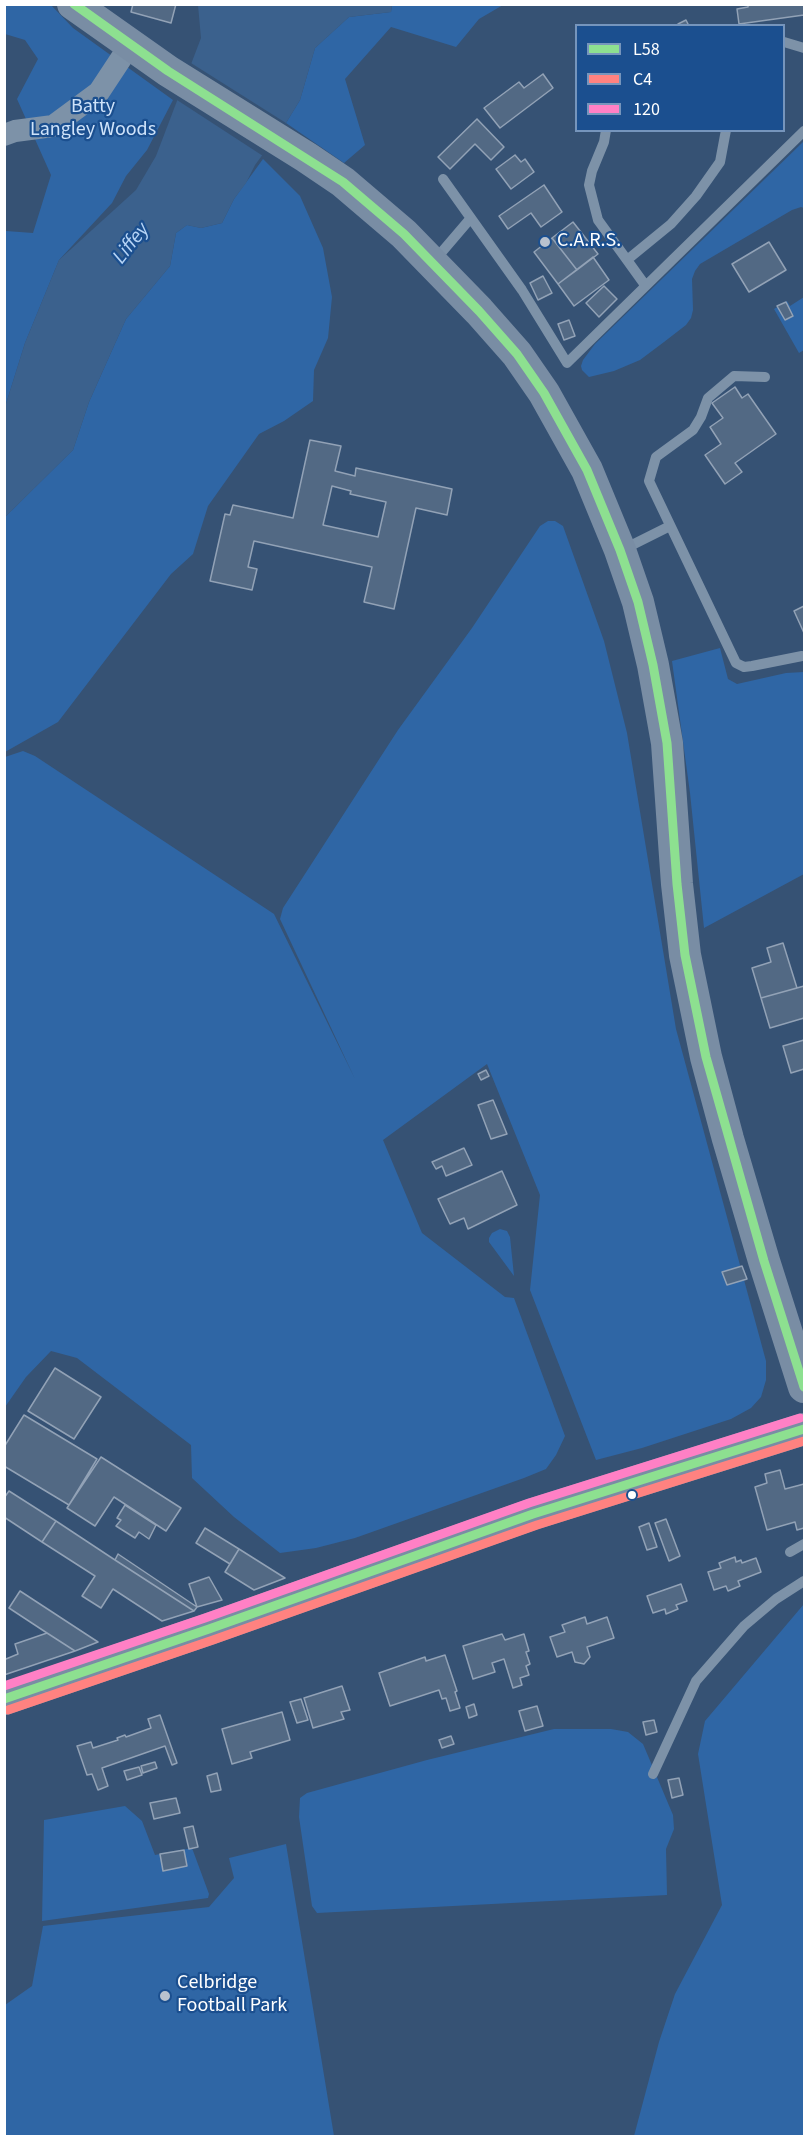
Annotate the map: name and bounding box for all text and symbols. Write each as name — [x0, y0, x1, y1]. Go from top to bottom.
legend — [575, 24, 785, 132]
text: L58 — [633, 37, 660, 62]
text: C4 — [633, 67, 652, 92]
park label: Batty Langley Woods — [30, 96, 156, 143]
text: 120 — [633, 97, 660, 122]
water label: Liffey — [108, 218, 156, 270]
place label: C.A.R.S. — [557, 230, 621, 254]
marker: C.A.R.S. — [538, 235, 552, 249]
unlabelled marker — [626, 1489, 638, 1501]
place label: Celbridge Football Park — [177, 1972, 287, 2019]
marker: Celbridge Football Park — [158, 1989, 172, 2003]

